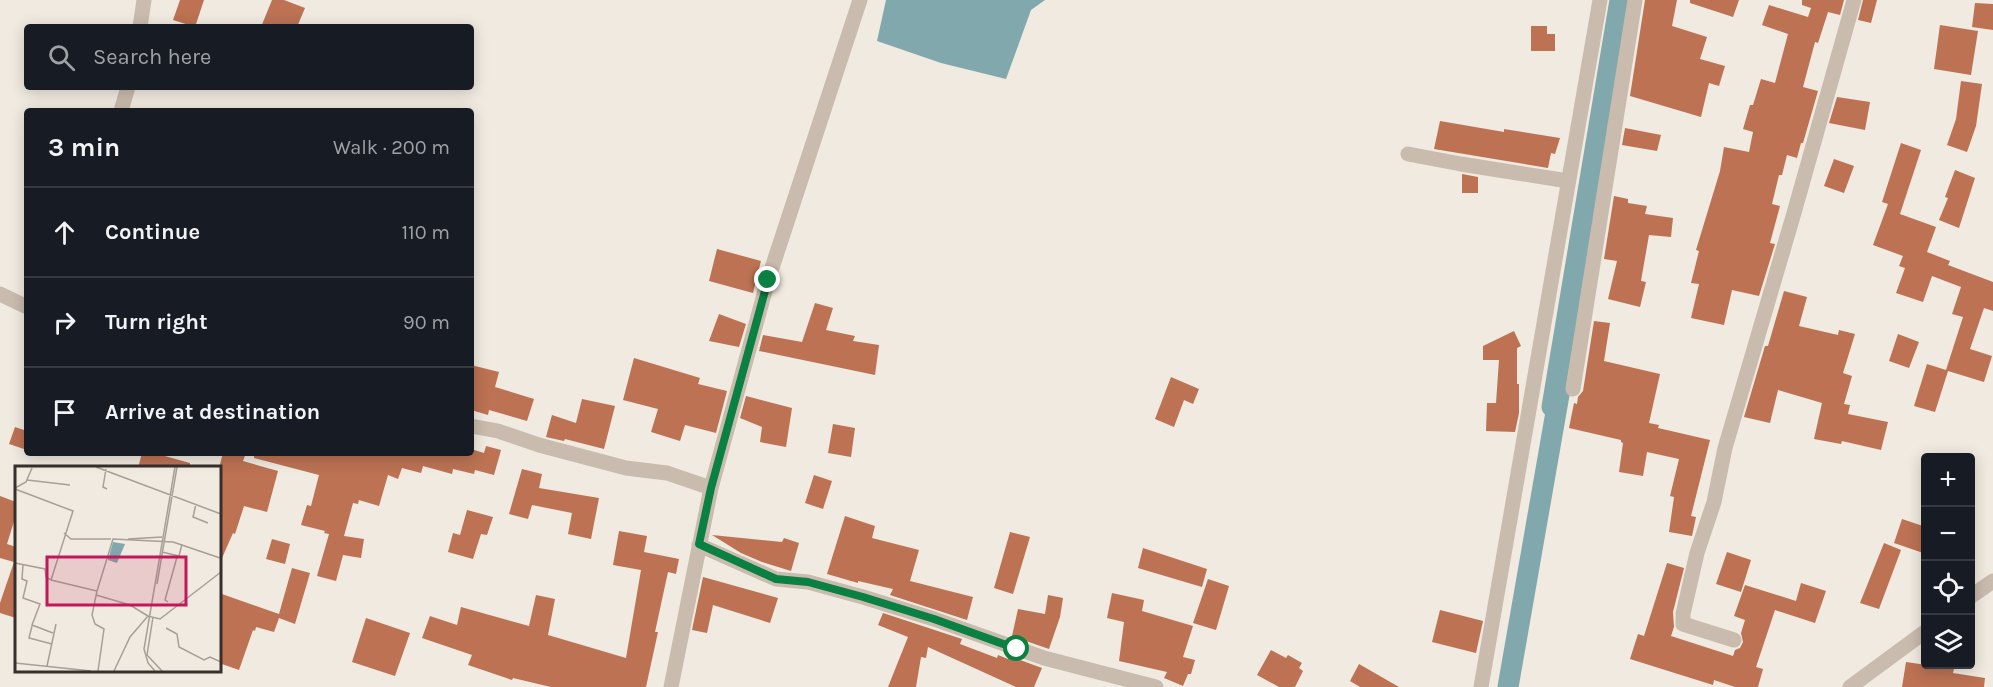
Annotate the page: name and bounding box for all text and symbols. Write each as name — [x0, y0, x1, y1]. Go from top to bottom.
search box — [24, 24, 474, 90]
icon: search — [45, 41, 78, 74]
text: Search here — [93, 44, 211, 70]
text: 3 min — [48, 132, 120, 163]
text: Walk · 200 m — [333, 136, 450, 159]
icon: ahead — [48, 216, 81, 249]
text: Continue — [105, 219, 200, 245]
text: 110 m — [401, 221, 450, 244]
route end — [754, 266, 780, 292]
icon: right — [48, 306, 81, 339]
text: Turn right — [105, 309, 208, 335]
text: 90 m — [403, 311, 450, 334]
icon: arrive — [48, 396, 81, 429]
text: Arrive at destination — [105, 399, 320, 425]
map controls — [1921, 453, 1975, 669]
button: + — [1921, 453, 1975, 507]
inset map — [15, 466, 220, 672]
button: − — [1921, 507, 1975, 561]
button: locate — [1921, 561, 1975, 615]
button: layers — [1921, 615, 1975, 669]
route start — [1003, 635, 1029, 661]

